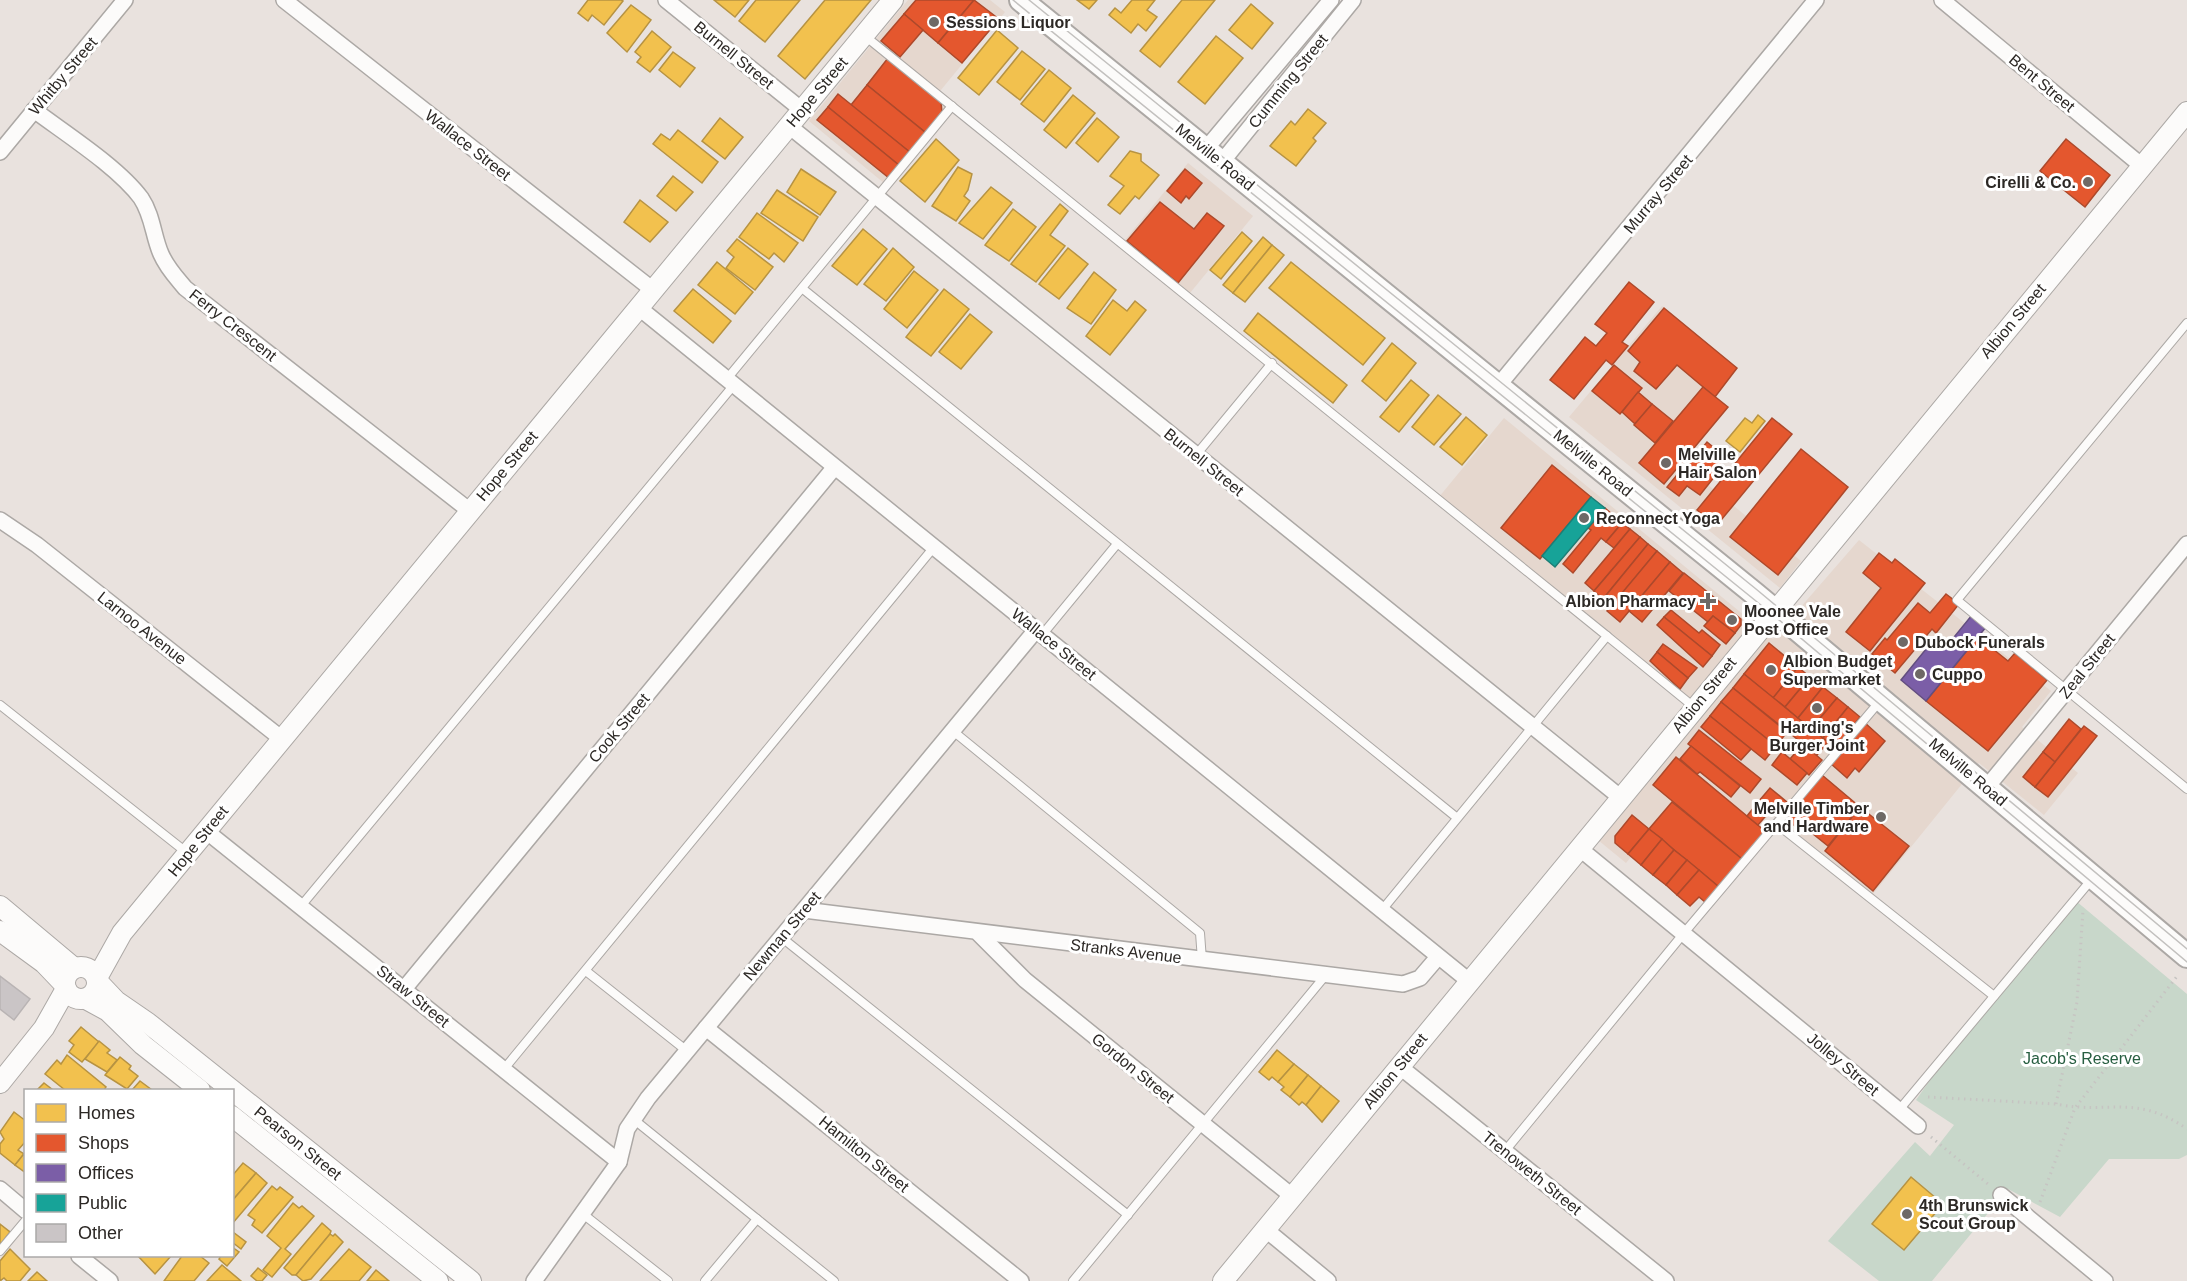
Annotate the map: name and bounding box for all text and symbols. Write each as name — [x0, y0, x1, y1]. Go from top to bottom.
place label: Sessions Liquor — [946, 14, 1070, 31]
marker: Sessions Liquor — [927, 15, 941, 29]
street label: Burnell Street — [691, 18, 777, 92]
street label: Cumming Street — [1245, 30, 1331, 131]
street label: Whitby Street — [26, 33, 101, 118]
street label: Bent Street — [2006, 51, 2079, 116]
street label: Hope Street — [783, 53, 851, 130]
street label: Wallace Street — [422, 106, 514, 184]
street label: Melville Road — [1172, 120, 1258, 194]
street label: Murray Street — [1620, 151, 1696, 237]
place label: Cirelli & Co. — [1985, 174, 2076, 191]
marker: Cirelli & Co. — [2081, 175, 2095, 189]
street label: Albion Street — [1977, 280, 2049, 362]
street label: Ferry Crescent — [186, 286, 280, 365]
street label: Burnell Street — [1161, 425, 1247, 499]
street label: Melville Road — [1550, 426, 1636, 500]
street label: Hope Street — [473, 427, 541, 504]
place label: Melville Hair Salon — [1678, 446, 1757, 481]
marker: Melville Hair Salon — [1659, 456, 1673, 470]
place label: Reconnect Yoga — [1596, 510, 1720, 527]
marker: Reconnect Yoga — [1577, 511, 1591, 525]
street label: Larnoo Avenue — [94, 588, 190, 668]
place label: Albion Pharmacy — [1565, 593, 1696, 610]
marker: Albion Pharmacy — [1701, 594, 1715, 608]
place label: Moonee Vale Post Office — [1744, 603, 1841, 638]
street label: Wallace Street — [1008, 605, 1100, 684]
marker: Moonee Vale Post Office — [1725, 613, 1739, 627]
street label: Zeal Street — [2056, 630, 2119, 702]
place label: Dubock Funerals — [1915, 634, 2045, 651]
marker: Dubock Funerals — [1896, 635, 1910, 649]
place label: Albion Budget Supermarket — [1783, 653, 1893, 688]
street label: Albion Street — [1669, 654, 1740, 736]
marker: Albion Budget Supermarket — [1764, 663, 1778, 677]
place label: Cuppo — [1932, 666, 1983, 683]
marker: Cuppo — [1913, 667, 1927, 681]
street label: Cook Street — [585, 690, 653, 766]
marker: Harding's Burger Joint — [1810, 701, 1824, 715]
place label: Harding's Burger Joint — [1769, 719, 1865, 754]
street label: Melville Road — [1926, 735, 2010, 809]
place label: Melville Timber and Hardware — [1754, 800, 1869, 835]
street label: Hope Street — [165, 802, 232, 880]
marker: Melville Timber and Hardware — [1874, 810, 1888, 824]
street label: Newman Street — [740, 888, 824, 984]
street label: Stranks Avenue — [1069, 936, 1183, 966]
street label: Straw Street — [373, 962, 453, 1031]
street label: Jolley Street — [1804, 1029, 1883, 1099]
street label: Gordon Street — [1089, 1030, 1178, 1107]
street label: Albion Street — [1360, 1030, 1431, 1112]
park label: Jacob's Reserve — [2023, 1050, 2141, 1067]
legend — [24, 1089, 234, 1257]
text: Homes — [78, 1103, 135, 1123]
street label: Pearson Street — [251, 1103, 345, 1184]
street label: Hamilton Street — [816, 1113, 913, 1196]
street label: Trenoweth Street — [1479, 1128, 1585, 1218]
text: Shops — [78, 1133, 129, 1153]
text: Offices — [78, 1163, 134, 1183]
text: Public — [78, 1193, 127, 1213]
place label: 4th Brunswick Scout Group — [1919, 1197, 2028, 1232]
marker: 4th Brunswick Scout Group — [1900, 1207, 1914, 1221]
text: Other — [78, 1223, 123, 1243]

